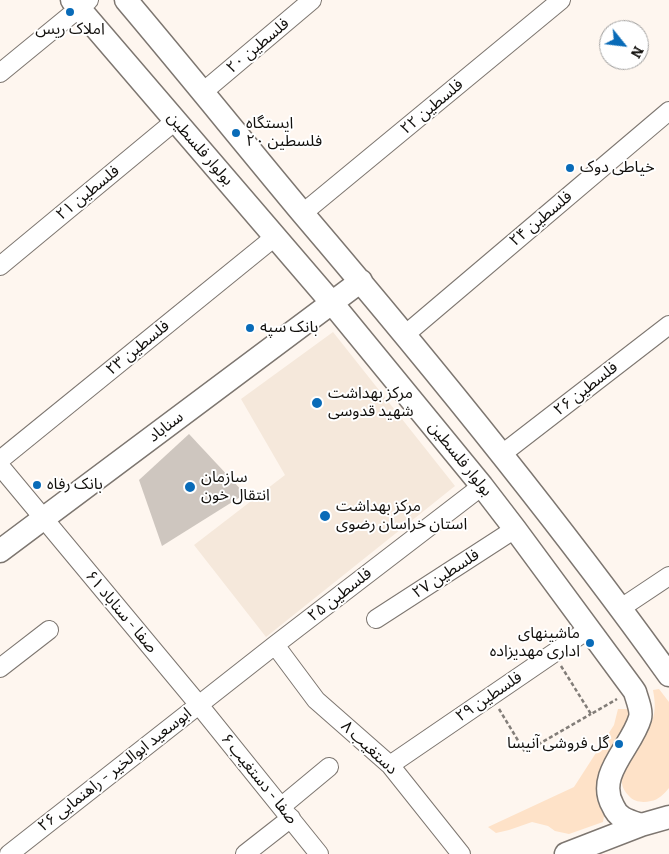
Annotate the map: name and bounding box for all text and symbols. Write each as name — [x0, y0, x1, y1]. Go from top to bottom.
marker: املاک ریس — [64, 6, 76, 18]
street label: فلسطین ۲۰ — [223, 14, 293, 78]
place label: املاک ریس — [35, 20, 105, 40]
north arrow — [599, 20, 649, 70]
text: N — [627, 43, 647, 61]
street label: فلسطین ۲۲ — [397, 75, 467, 139]
street label: بولوار فلسطین — [163, 108, 237, 190]
place label: ایستگاه فلسطین ٢۰ — [246, 114, 322, 152]
marker: ایستگاه فلسطین ٢۰ — [230, 127, 242, 139]
place label: خیاطی دوک — [580, 158, 655, 178]
street label: فلسطین ۲۱ — [52, 162, 124, 224]
marker: خیاطی دوک — [564, 162, 576, 174]
street label: فلسطین ۲۴ — [506, 187, 576, 251]
street label: فلسطین ۲۳ — [102, 317, 174, 379]
place label: بانک سپه — [260, 318, 318, 338]
marker: بانک سپه — [244, 322, 256, 334]
street label: فلسطین ۲۶ — [550, 358, 622, 420]
place label: مرکز بهداشت شهید قدوسی — [328, 384, 413, 422]
marker: مرکز بهداشت شهید قدوسی — [310, 396, 324, 410]
street label: سناباد — [145, 408, 187, 446]
street label: بولوار فلسطین — [424, 418, 496, 500]
place label: سازمان انتقال خون — [201, 468, 270, 506]
place label: بانک رفاه — [47, 475, 103, 495]
marker: بانک رفاه — [31, 479, 43, 491]
marker: سازمان انتقال خون — [183, 480, 197, 494]
place label: مرکز بهداشت استان خراسان رضوی — [336, 497, 467, 535]
marker: مرکز بهداشت استان خراسان رضوی — [318, 509, 332, 523]
street label: فلسطین ۲۷ — [409, 545, 483, 603]
street label: فلسطین ۲۵ — [304, 564, 376, 626]
street label: صفا - سناباد ۶۱ — [81, 567, 161, 657]
place label: ماشینهای اداری مهدیزاده — [490, 624, 580, 662]
marker: ماشینهای اداری مهدیزاده — [584, 637, 596, 649]
street label: فلسطین ۲۹ — [452, 668, 526, 726]
street label: ابوسعید ابوالخیر - راهنمایی ۲۶ — [34, 704, 196, 836]
street label: دستغیب ۸ — [337, 717, 401, 779]
street label: صفا - دستغیب ۶ — [217, 730, 301, 828]
place label: گل فروشی آنیسا — [507, 734, 609, 754]
marker: گل فروشی آنیسا — [613, 738, 625, 750]

